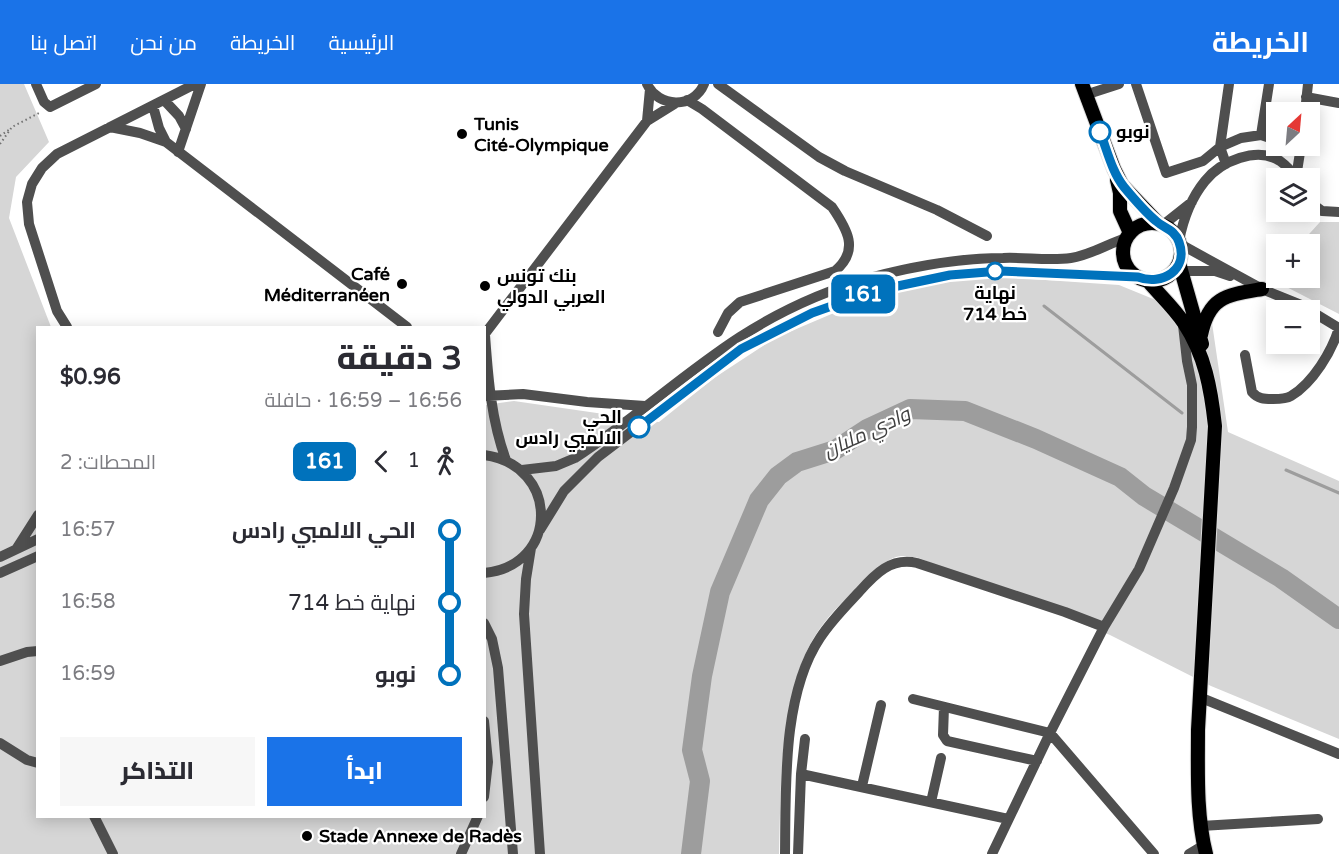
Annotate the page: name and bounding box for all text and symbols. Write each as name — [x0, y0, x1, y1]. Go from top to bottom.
text: الخريطة — [1212, 26, 1309, 60]
text: اتصل بنا — [30, 31, 97, 56]
text: من نحن — [130, 31, 197, 56]
text: الخريطة — [230, 31, 295, 56]
text: الرئيسية — [328, 31, 394, 56]
north arrow — [1266, 102, 1320, 156]
map controls — [1266, 102, 1320, 354]
place label: Tunis Cité-Olympique — [473, 113, 609, 156]
marker: نوبو — [1089, 121, 1111, 143]
place label: نوبو — [1116, 121, 1150, 143]
marker: Tunis Cité-Olympique — [455, 127, 469, 141]
button: layers — [1266, 168, 1320, 222]
button: + — [1266, 234, 1320, 288]
marker: نهاية خط 714 — [986, 262, 1004, 280]
place label: Café Méditerranéen — [264, 263, 390, 306]
place label: بنك تونس العربي الدولي — [497, 265, 606, 312]
line badge: 161 — [828, 274, 898, 314]
marker: Café Méditerranéen — [395, 277, 409, 291]
marker: بنك تونس العربي الدولي — [478, 279, 492, 293]
text: 161 — [843, 282, 883, 307]
place label: نهاية خط 714 — [963, 282, 1027, 325]
button: − — [1266, 300, 1320, 354]
text: 3 دقيقة — [337, 339, 462, 378]
text: $0.96 — [60, 364, 121, 390]
text: 16:56 – 16:59 · حافلة — [265, 389, 462, 413]
water label: وادي مليان — [820, 402, 917, 466]
place label: الحي الالمبي رادس — [516, 406, 622, 453]
marker: الحي الالمبي رادس — [628, 416, 650, 438]
icon: back — [365, 445, 398, 478]
icon: walk — [429, 445, 462, 478]
text: 161 — [305, 449, 344, 474]
text: 1 — [407, 449, 420, 473]
text: المحطات: 2 — [60, 451, 156, 475]
text: 16:57 — [60, 518, 115, 542]
text: الحي الالمبي رادس — [232, 518, 416, 544]
text: 16:58 — [60, 590, 115, 614]
text: نهاية خط 714 — [288, 590, 416, 616]
text: 16:59 — [60, 662, 115, 686]
text: نوبو — [375, 662, 416, 688]
button: التذاكر — [60, 737, 255, 806]
button: ابدأ — [267, 737, 462, 806]
place label: Stade Annexe de Radès — [319, 825, 522, 847]
marker: Stade Annexe de Radès — [300, 829, 314, 843]

